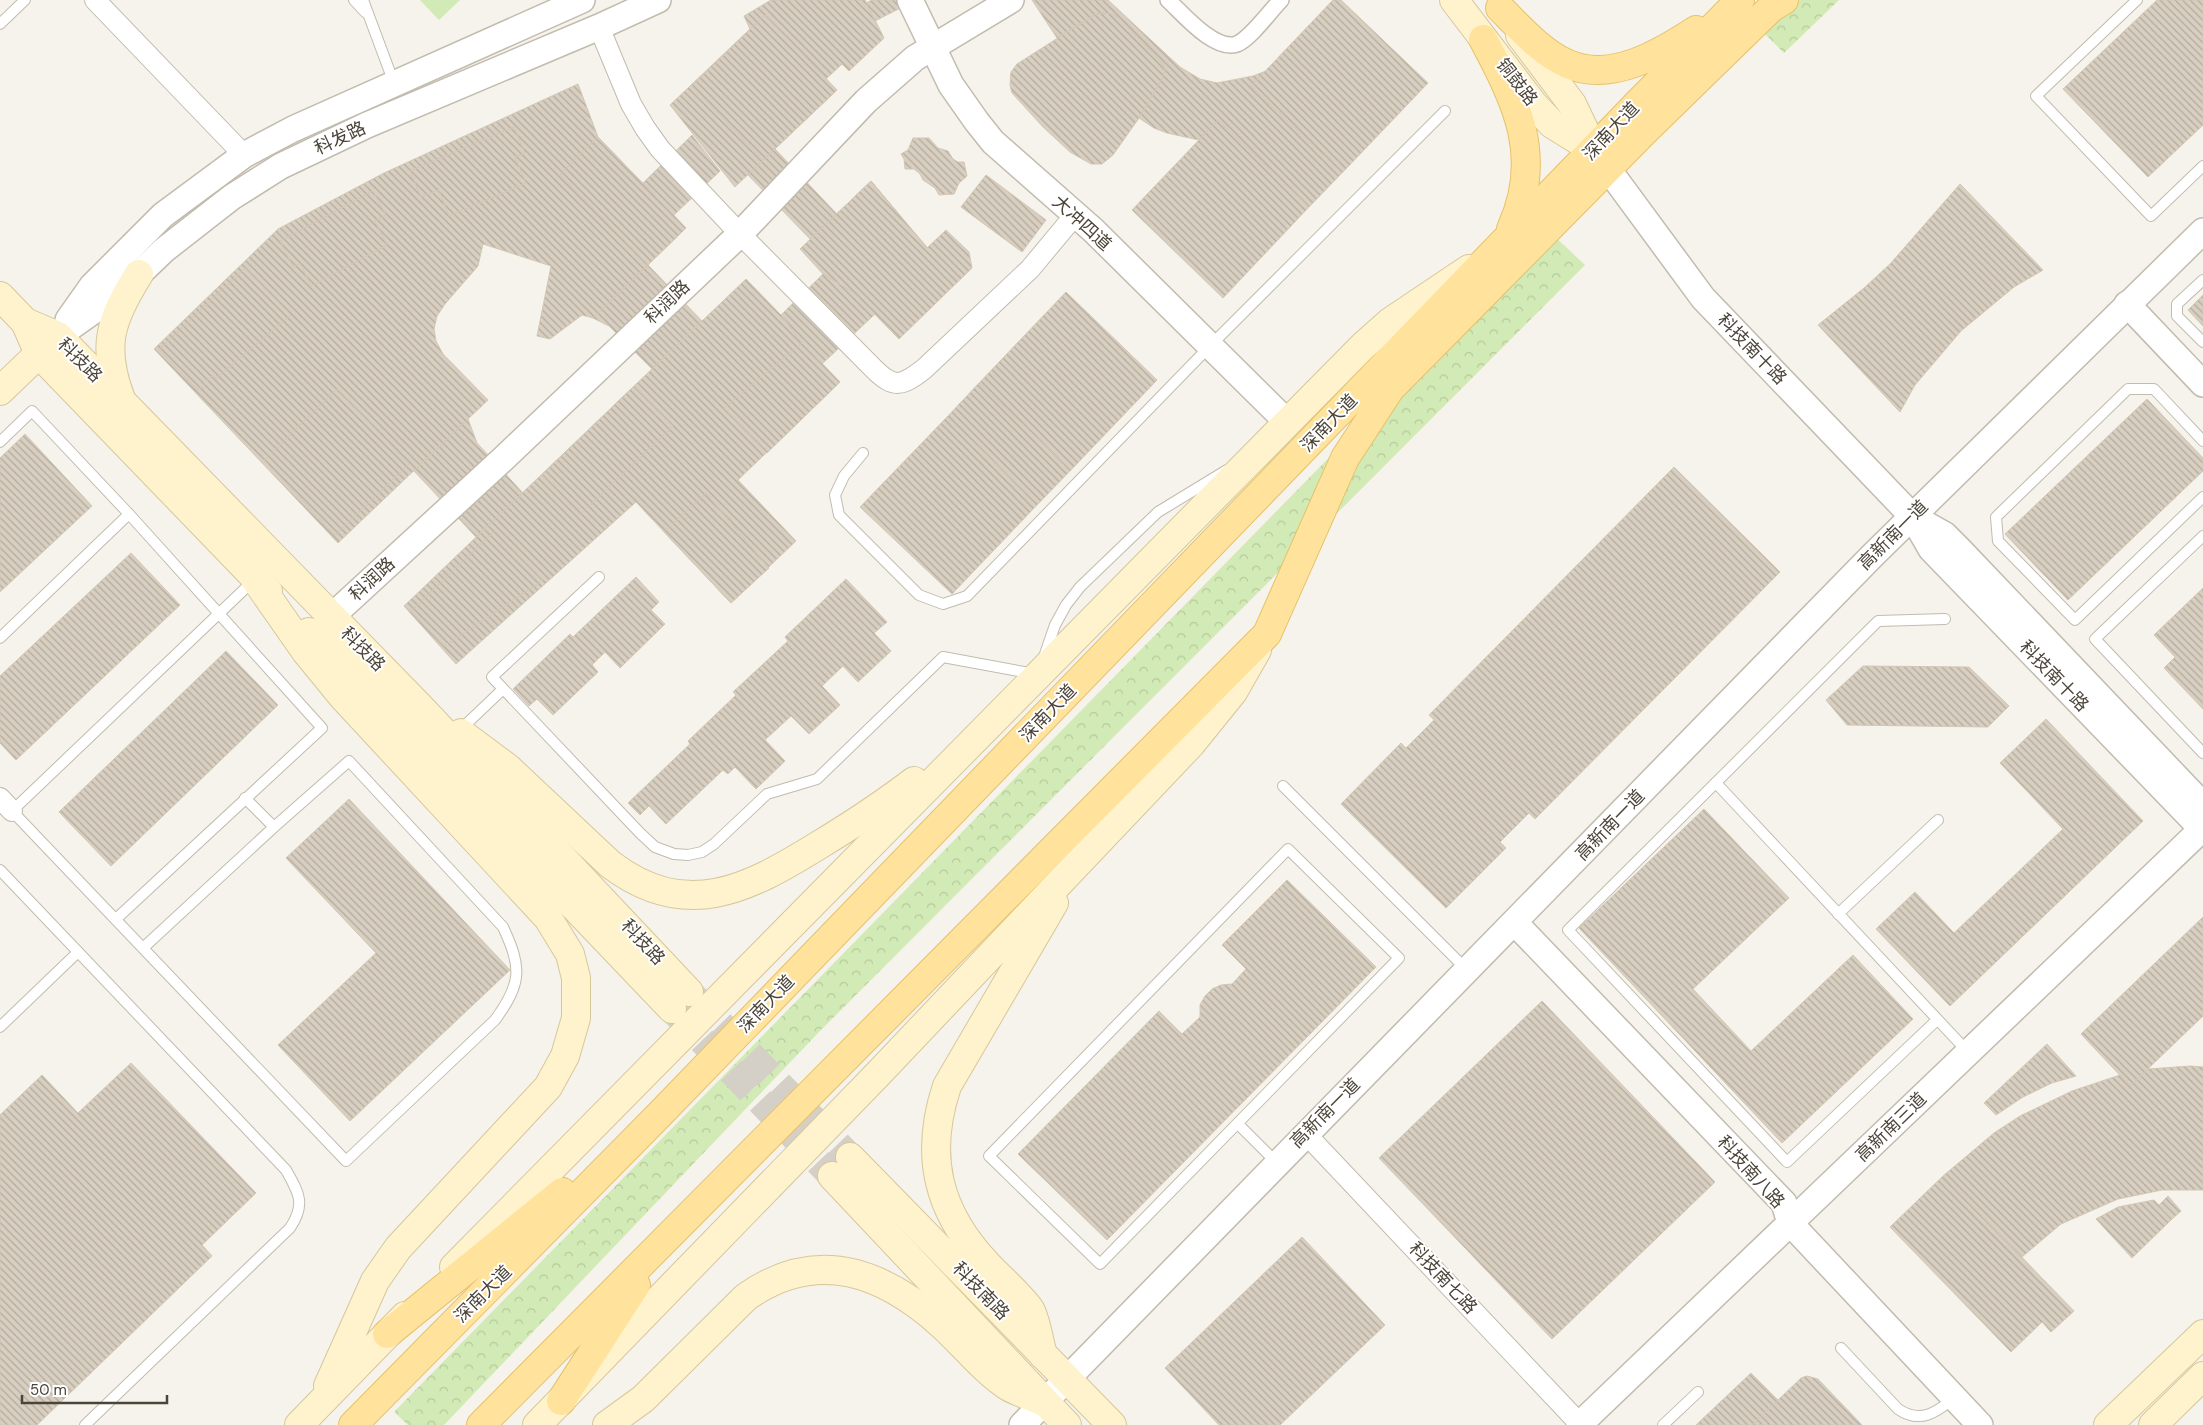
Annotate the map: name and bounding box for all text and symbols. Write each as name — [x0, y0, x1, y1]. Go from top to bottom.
street label: 铜鼓路 — [1491, 53, 1543, 111]
street label: 深南大道 — [1578, 96, 1644, 166]
street label: 科发路 — [310, 116, 370, 160]
street label: 大冲四道 — [1047, 190, 1117, 256]
street label: 科润路 — [639, 275, 695, 329]
street label: 科技南十路 — [1712, 308, 1792, 390]
street label: 科技路 — [52, 332, 108, 388]
street label: 深南大道 — [1295, 389, 1363, 457]
street label: 高新南一道 — [1853, 495, 1933, 575]
street label: 科润路 — [344, 552, 400, 606]
street label: 科技路 — [335, 621, 391, 677]
street label: 科技南十路 — [2014, 635, 2094, 717]
street label: 深南大道 — [1014, 679, 1082, 747]
street label: 高新南一道 — [1570, 784, 1650, 866]
street label: 科技路 — [616, 914, 670, 970]
street label: 深南大道 — [732, 970, 800, 1038]
street label: 高新南一道 — [1285, 1073, 1365, 1153]
street label: 高新南三道 — [1850, 1087, 1932, 1167]
street label: 科技南八路 — [1712, 1131, 1790, 1213]
street label: 科技南七路 — [1404, 1237, 1482, 1319]
street label: 科技南路 — [947, 1257, 1015, 1325]
street label: 深南大道 — [449, 1260, 517, 1328]
scale bar — [22, 1372, 168, 1404]
text: 50 m — [30, 1380, 67, 1400]

